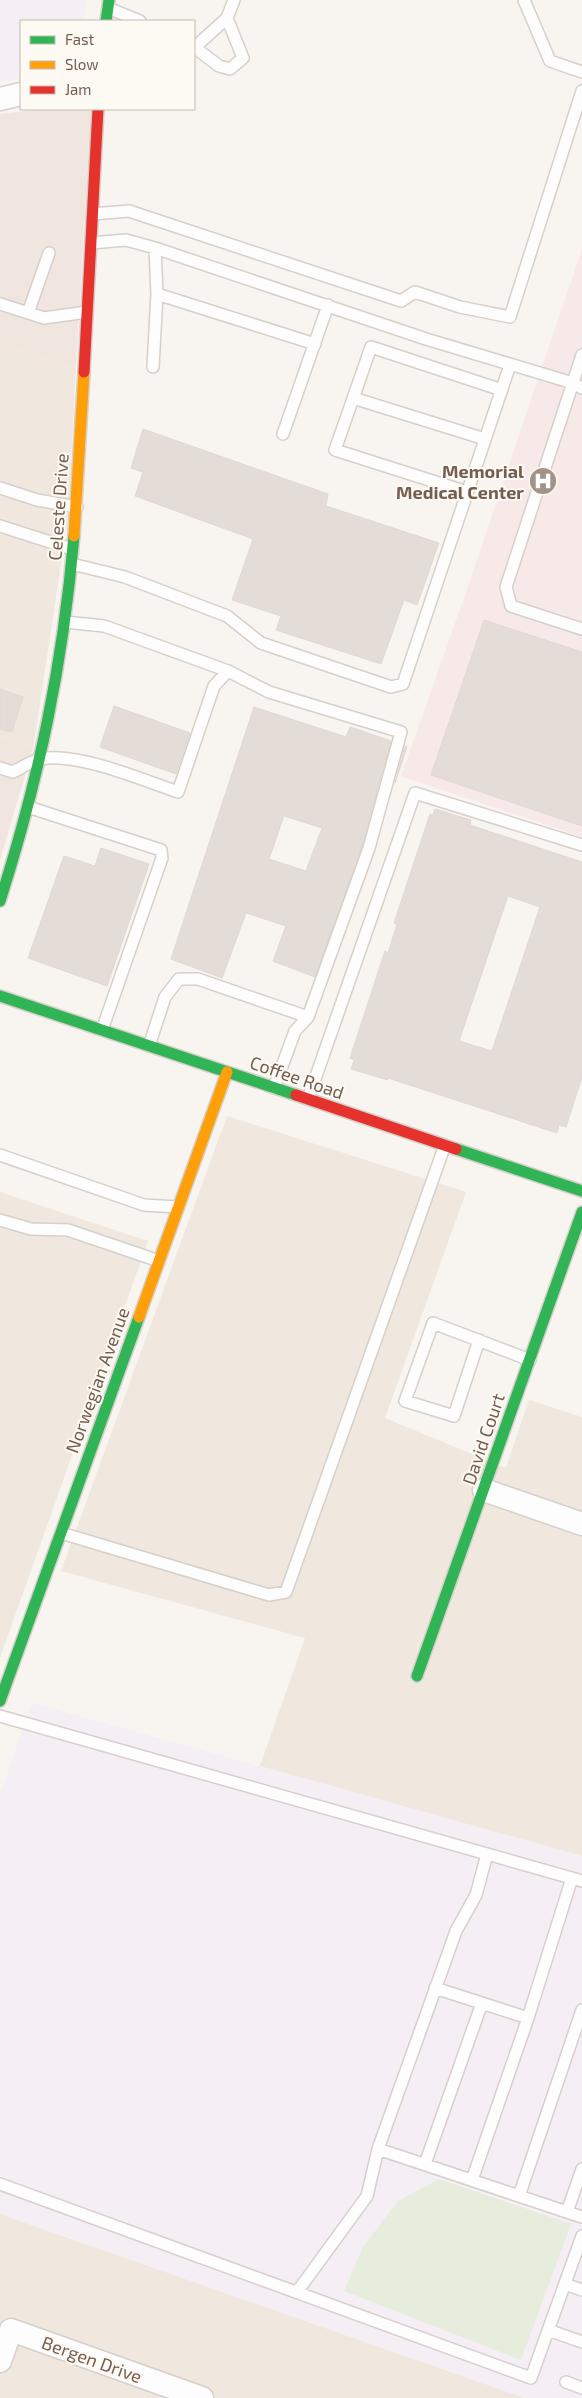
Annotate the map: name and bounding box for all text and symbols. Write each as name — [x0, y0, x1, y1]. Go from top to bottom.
legend — [20, 20, 195, 110]
text: Fast — [65, 30, 95, 48]
text: Slow — [65, 55, 99, 73]
text: Jam — [65, 80, 91, 98]
street label: Celeste Drive — [43, 453, 73, 561]
place label: Memorial Medical Center — [396, 460, 524, 503]
hospital icon: Memorial Medical Center — [528, 466, 558, 496]
street label: Coffee Road — [247, 1051, 347, 1103]
street label: Norwegian Avenue — [60, 1304, 134, 1456]
street label: David Court — [457, 1390, 509, 1487]
street label: Bergen Drive — [39, 2331, 145, 2387]

